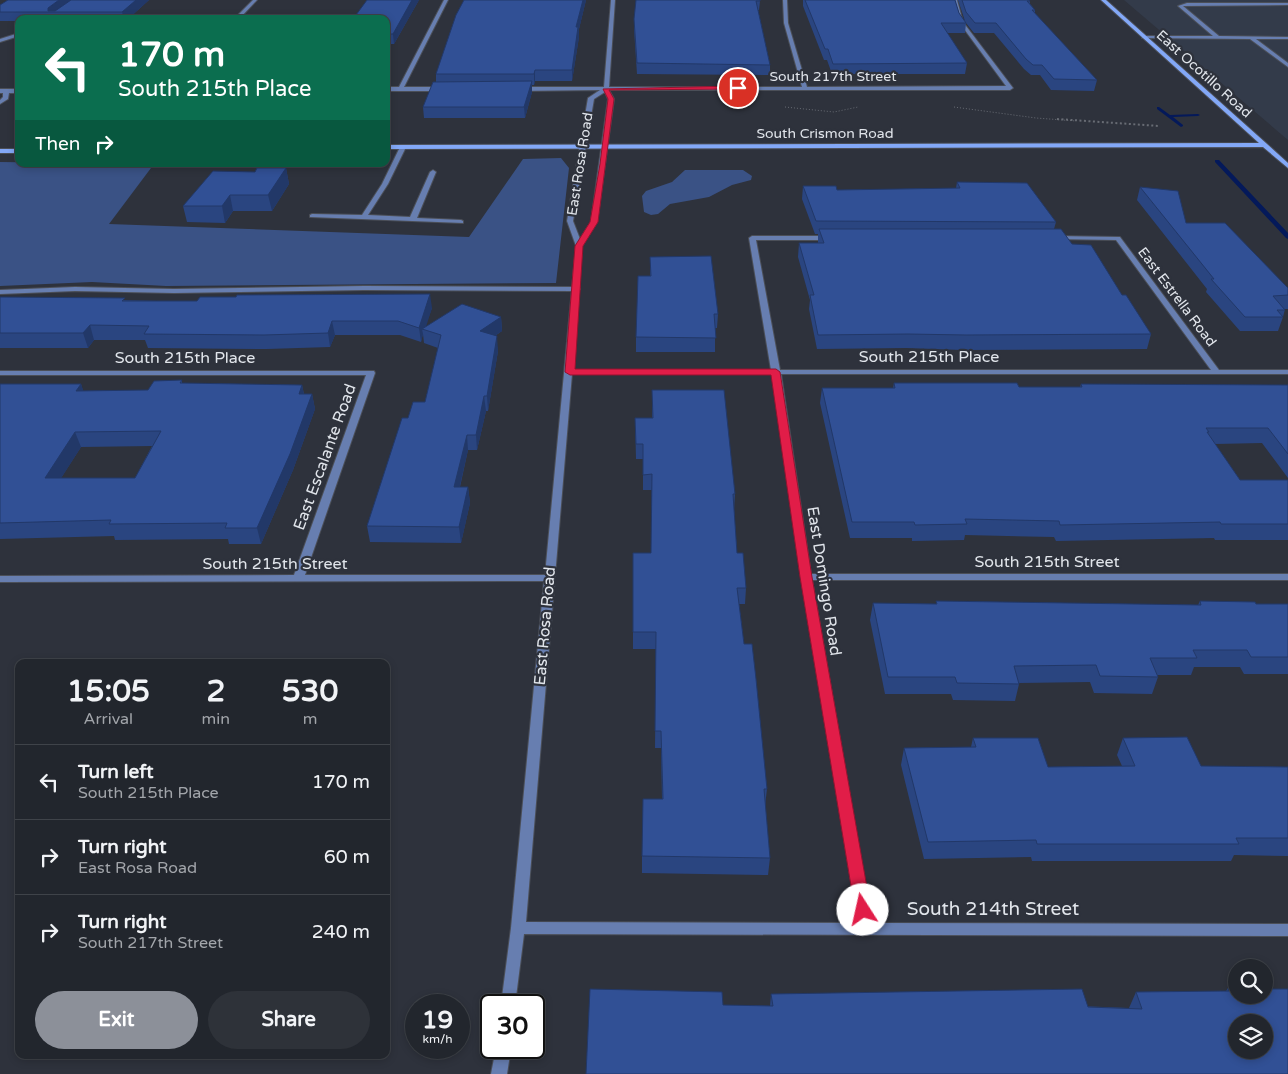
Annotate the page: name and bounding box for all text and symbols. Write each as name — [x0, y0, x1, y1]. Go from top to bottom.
street label: East Ocotillo Road — [1153, 27, 1255, 121]
text: 170 m — [118, 34, 225, 76]
icon: left — [35, 35, 100, 100]
pin — [717, 67, 759, 109]
street label: South 217th Street — [769, 68, 897, 85]
icon: arrive — [724, 74, 752, 102]
text: South 215th Place — [118, 76, 311, 102]
street label: East Rosa Road — [563, 111, 597, 217]
street label: South Crismon Road — [756, 125, 894, 142]
icon: right — [90, 130, 118, 158]
text: Then — [35, 133, 80, 155]
street label: East Estrella Road — [1134, 244, 1220, 350]
street label: South 215th Place — [859, 347, 999, 367]
street label: South 215th Place — [115, 348, 255, 368]
street label: East Escalante Road — [289, 381, 361, 533]
street label: East Domingo Road — [802, 505, 846, 657]
street label: South 215th Street — [974, 552, 1120, 572]
street label: South 215th Street — [202, 554, 348, 574]
street label: East Rosa Road — [530, 566, 560, 686]
text: 15:05 — [67, 673, 150, 710]
text: 2 — [206, 673, 225, 710]
text: 530 — [282, 673, 338, 710]
text: Arrival — [84, 709, 133, 729]
text: min — [202, 709, 230, 729]
text: m — [303, 709, 317, 729]
text: Turn left — [78, 761, 154, 783]
icon: left — [35, 768, 63, 796]
text: 170 m — [312, 771, 370, 793]
text: South 215th Place — [78, 783, 219, 803]
text: Turn right — [78, 836, 166, 858]
icon: right — [35, 843, 63, 871]
text: 60 m — [324, 846, 370, 868]
text: East Rosa Road — [78, 858, 197, 878]
position arrow — [836, 883, 888, 935]
street label: South 214th Street — [907, 898, 1079, 920]
text: Turn right — [78, 911, 166, 933]
icon: right — [35, 918, 63, 946]
text: 240 m — [312, 921, 370, 943]
text: South 217th Street — [78, 933, 223, 953]
map controls — [1228, 959, 1273, 1059]
button: search — [1228, 959, 1273, 1004]
button: Exit — [35, 991, 198, 1049]
button: Share — [208, 991, 370, 1049]
speed limit sign: 30 — [480, 994, 545, 1059]
text: 19 — [422, 1005, 453, 1035]
button: layers — [1228, 1014, 1273, 1059]
text: km/h — [422, 1032, 453, 1046]

